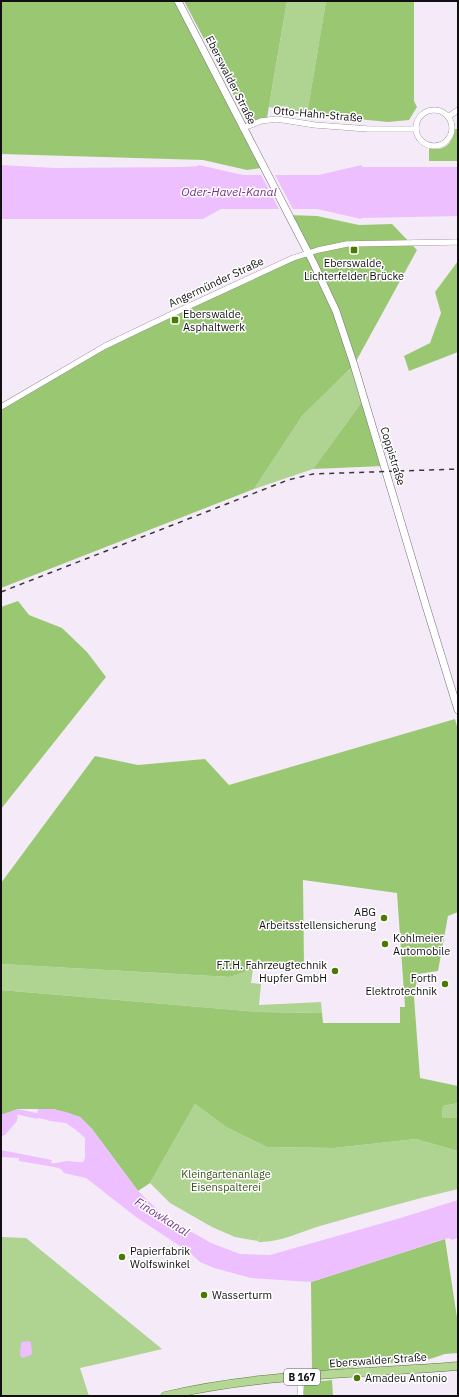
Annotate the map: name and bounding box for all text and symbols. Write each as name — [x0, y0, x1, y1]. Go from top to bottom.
street label: Eberswalder Straße — [203, 33, 259, 127]
street label: Otto-Hahn-Straße — [273, 103, 363, 125]
water label: Oder-Havel-Kanal — [181, 184, 278, 199]
marker: Eberswalde, Lichterfelder Brücke — [349, 245, 359, 255]
street label: Angermünder Straße — [166, 254, 266, 310]
place label: Eberswalde, Lichterfelder Brücke — [304, 256, 404, 283]
place label: Eberswalde, Asphaltwerk — [183, 307, 245, 334]
marker: Eberswalde, Asphaltwerk — [170, 315, 180, 325]
street label: Coppistraße — [377, 425, 409, 487]
place label: ABG Arbeitsstellensicherung — [259, 905, 376, 932]
marker: ABG Arbeitsstellensicherung — [379, 913, 389, 923]
place label: Kohlmeier Automobile — [393, 931, 450, 958]
marker: Kohlmeier Automobile — [380, 939, 390, 949]
place label: F.T.H. Fahrzeugtechnik Hupfer GmbH — [216, 958, 327, 985]
marker: F.T.H. Fahrzeugtechnik Hupfer GmbH — [330, 966, 340, 976]
place label: Forth Elektrotechnik — [365, 971, 437, 998]
marker: Forth Elektrotechnik — [440, 979, 450, 989]
park label: Kleingartenanlage Eisenspalterei — [181, 1167, 271, 1194]
water label: Finowkanal — [132, 1194, 193, 1240]
place label: Papierfabrik Wolfswinkel — [130, 1244, 190, 1271]
marker: Papierfabrik Wolfswinkel — [117, 1252, 127, 1262]
place label: Wasserturm — [212, 1288, 272, 1302]
marker: Wasserturm — [199, 1290, 209, 1300]
street label: Eberswalder Straße — [329, 1350, 427, 1370]
road number: B 167 — [284, 1369, 320, 1385]
place label: Amadeu Antonio — [365, 1371, 447, 1385]
marker: Amadeu Antonio — [352, 1373, 362, 1383]

